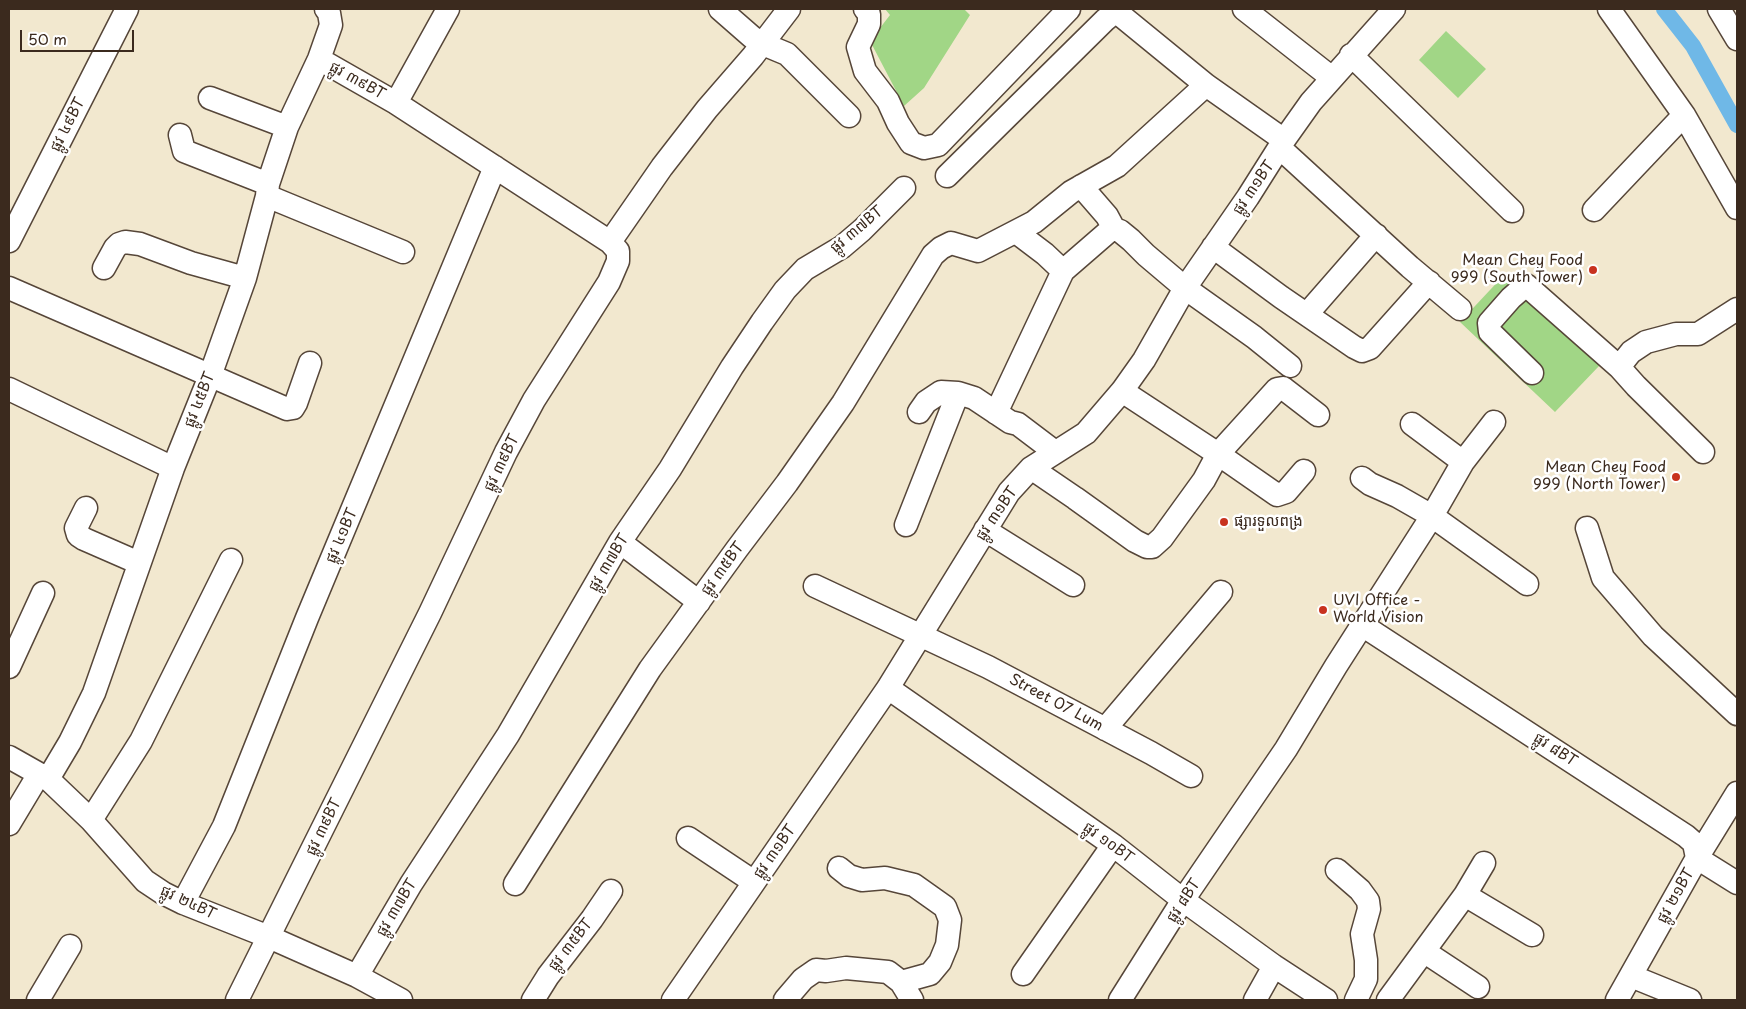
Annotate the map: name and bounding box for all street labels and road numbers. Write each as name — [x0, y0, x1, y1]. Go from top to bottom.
street label: ផ្លូវ ៣៩BT — [326, 58, 388, 104]
street label: ផ្លូវ ៤៩BT — [47, 95, 89, 155]
street label: ផ្លូវ ៣១BT — [1229, 158, 1279, 218]
street label: ផ្លូវ ៣៧BT — [827, 203, 887, 257]
street label: ផ្លូវ ៤៥BT — [181, 370, 219, 430]
street label: ផ្លូវ ៣៩BT — [480, 431, 524, 495]
street label: ផ្លូវ ៣១BT — [972, 484, 1022, 544]
street label: ផ្លូវ ៤១BT — [322, 506, 362, 566]
street label: ផ្លូវ ៣៧BT — [585, 531, 633, 595]
street label: ផ្លូវ ៣៥BT — [698, 539, 748, 599]
street label: Street 07 Lum — [1006, 671, 1106, 735]
street label: ផ្លូវ ៨BT — [1530, 729, 1580, 771]
street label: ផ្លូវ ៣៩BT — [302, 795, 346, 859]
street label: ផ្លូវ ១០BT — [1079, 819, 1137, 867]
street label: ផ្លូវ ៣១BT — [750, 822, 800, 882]
street label: ផ្លូវ ២១BT — [1654, 866, 1698, 926]
street label: ផ្លូវ ៣៧BT — [373, 876, 421, 940]
street label: ផ្លូវ ៨BT — [1163, 876, 1205, 926]
street label: ផ្លូវ ២៤BT — [157, 882, 219, 924]
street label: ផ្លូវ ៣៥BT — [545, 915, 597, 975]

